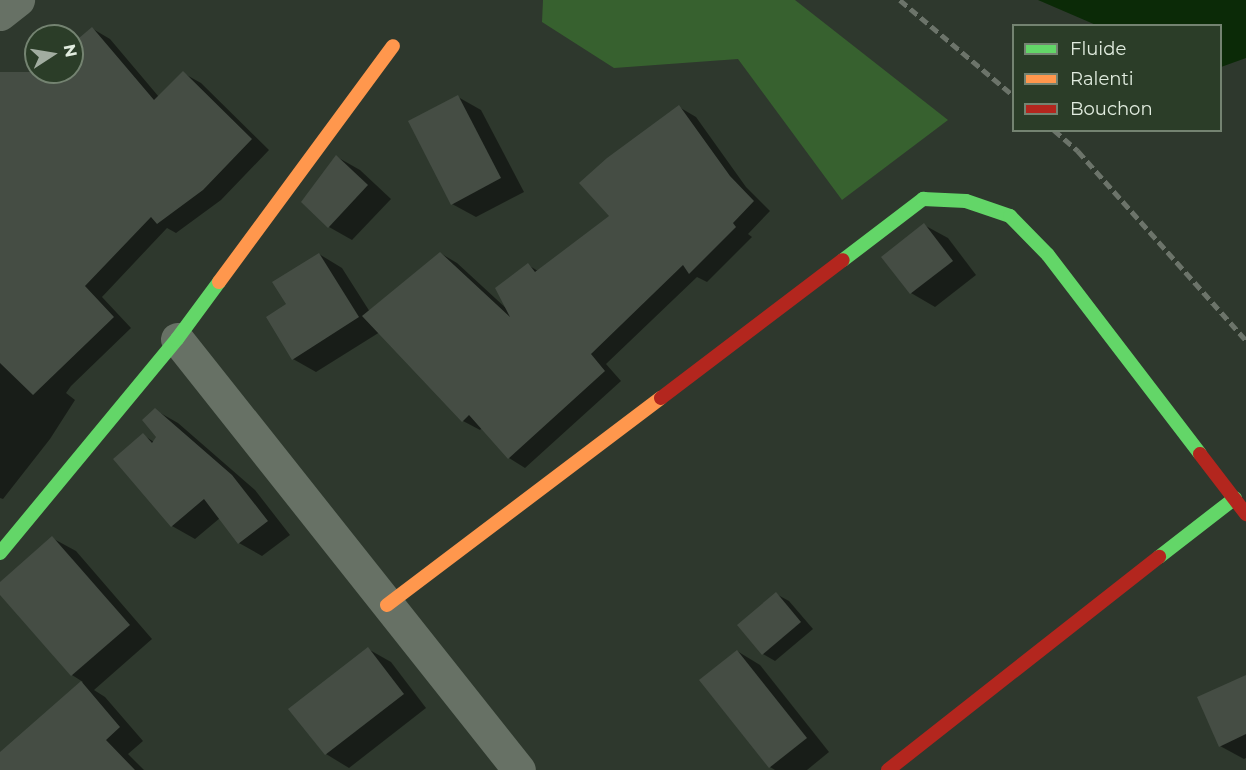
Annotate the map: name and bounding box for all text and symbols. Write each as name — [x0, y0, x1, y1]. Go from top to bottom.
north arrow — [24, 24, 84, 84]
legend — [1012, 24, 1222, 132]
text: Fluide — [1070, 38, 1126, 60]
text: N — [60, 42, 81, 59]
text: Ralenti — [1070, 68, 1134, 90]
text: Bouchon — [1070, 98, 1153, 120]

